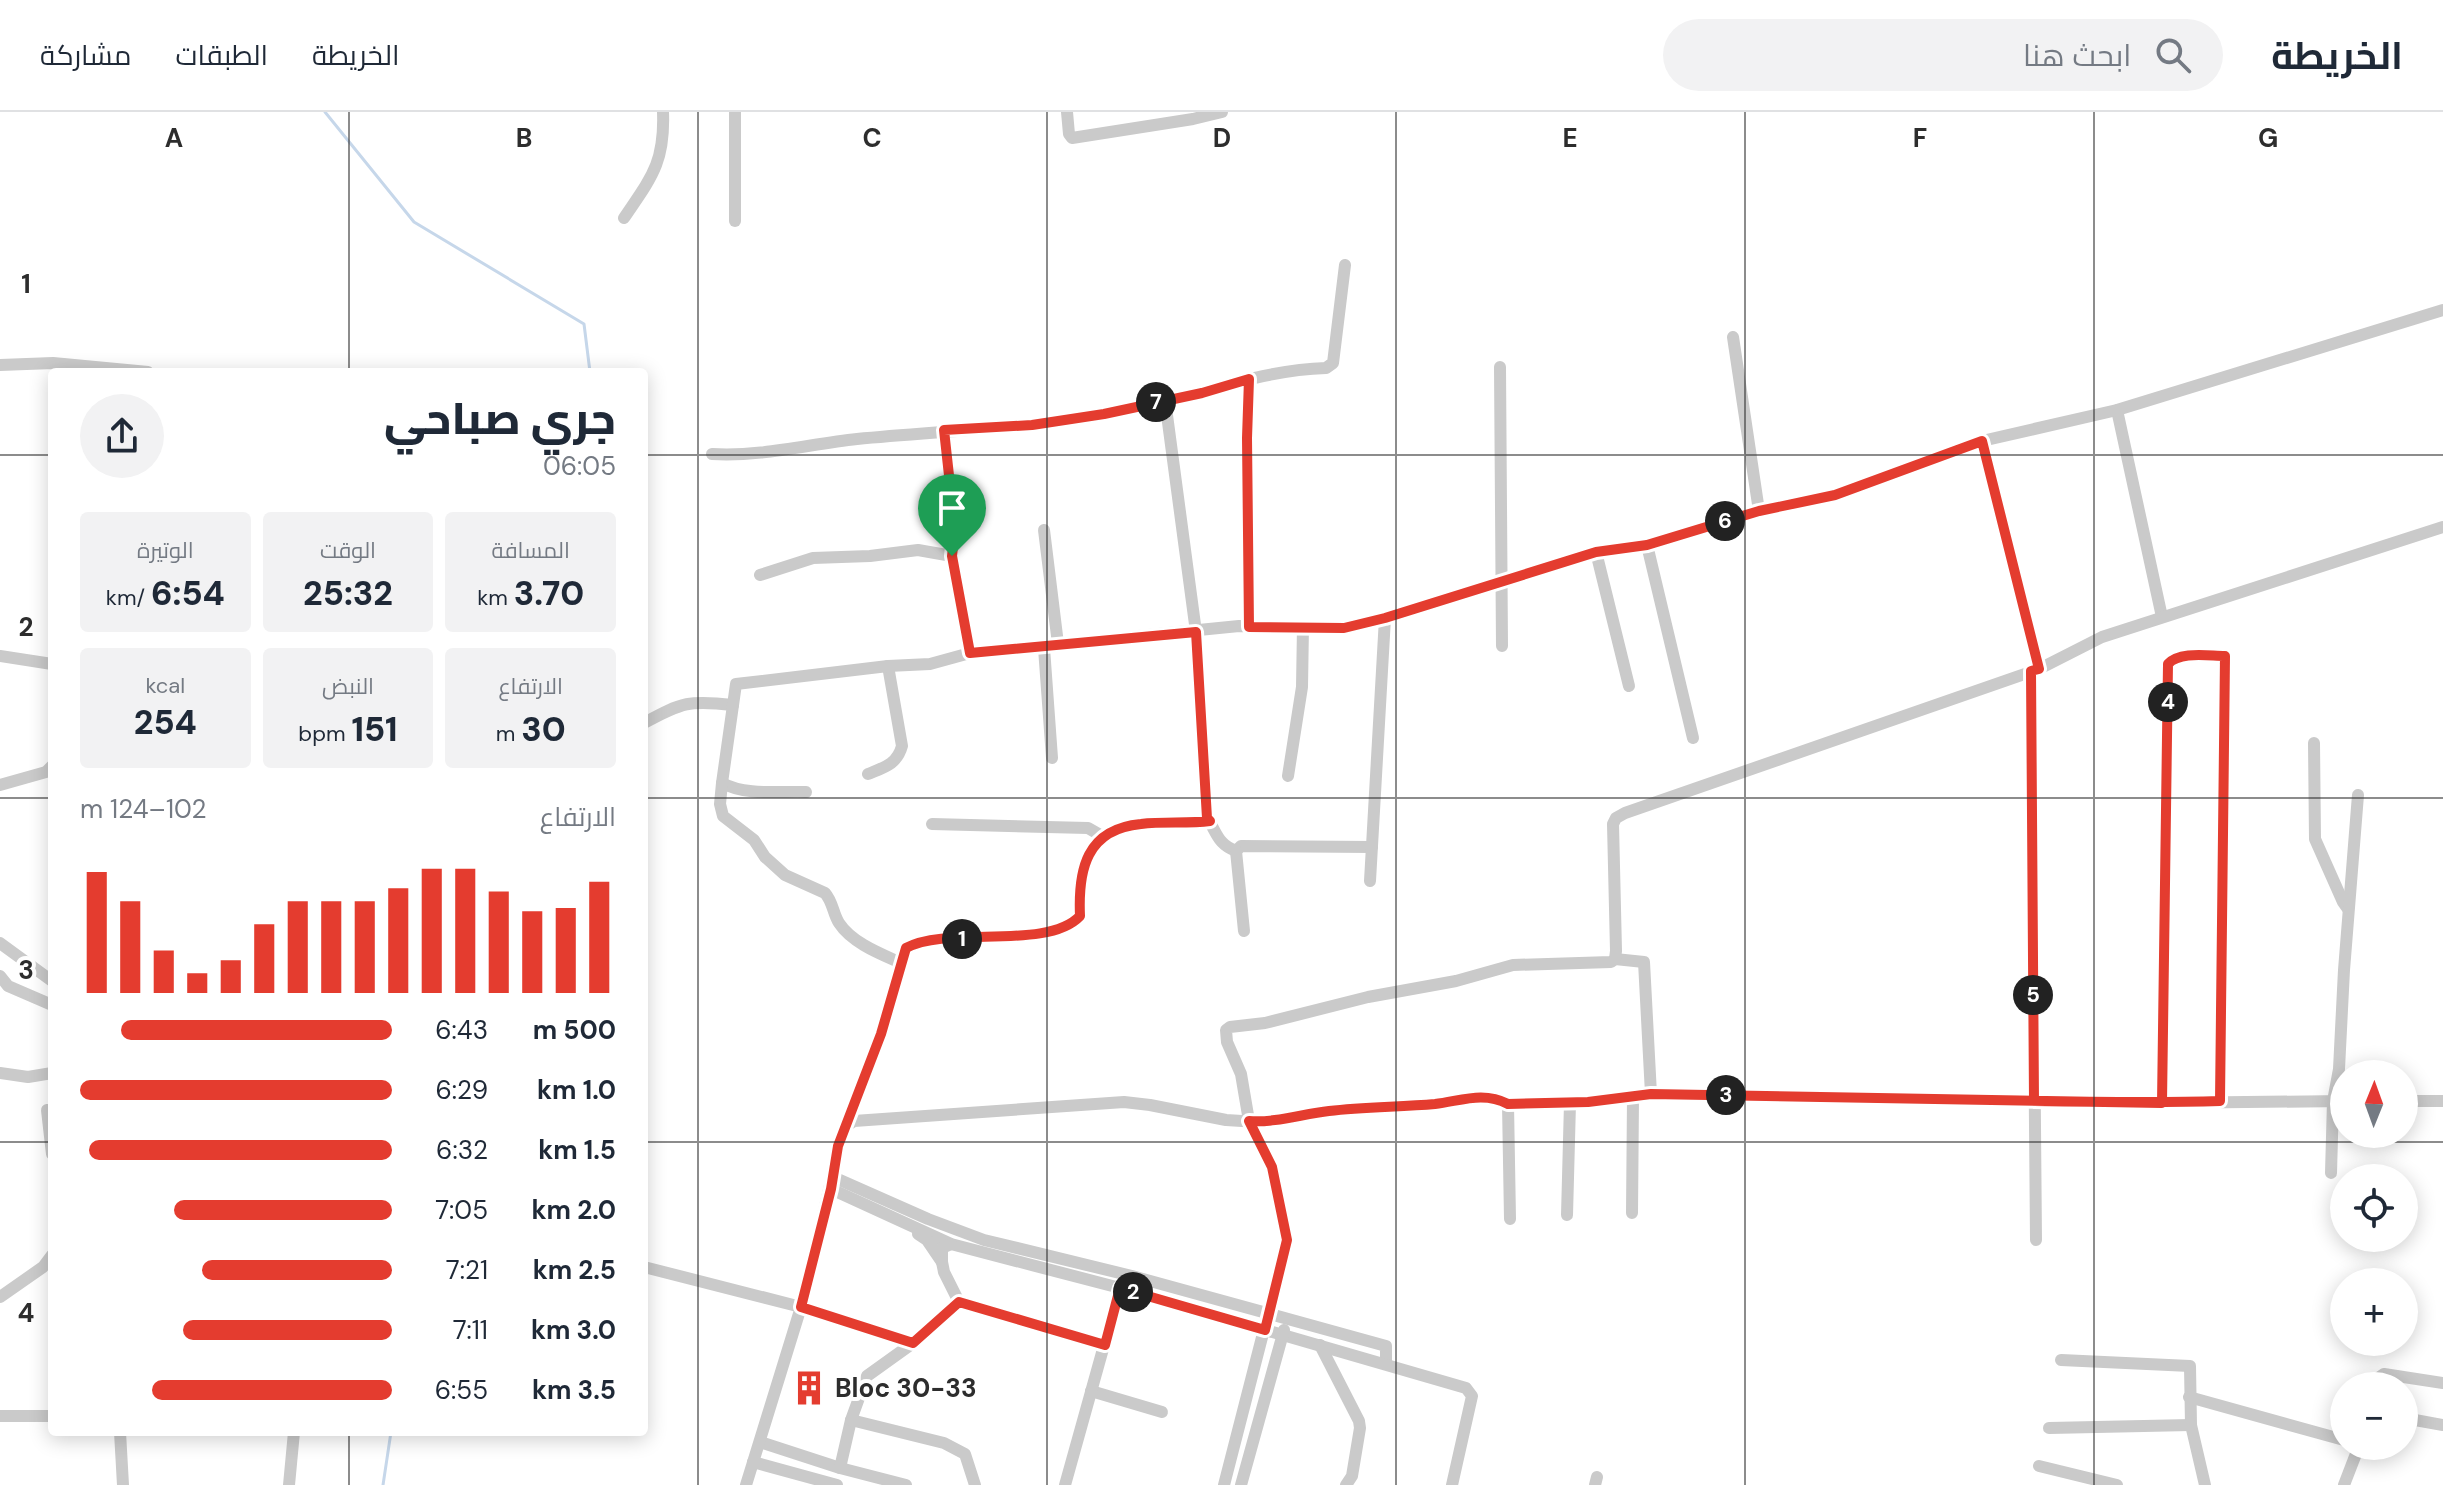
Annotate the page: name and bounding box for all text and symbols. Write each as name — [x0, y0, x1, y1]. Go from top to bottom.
search box — [1663, 19, 2223, 91]
text: الخريطة — [2271, 31, 2403, 81]
icon: search — [2151, 33, 2195, 77]
text: ابحث هنا — [2023, 36, 2131, 75]
text: مشاركة — [40, 37, 131, 74]
text: الطبقات — [175, 37, 268, 74]
text: الخريطة — [312, 37, 399, 74]
text: A — [165, 121, 183, 155]
text: B — [516, 121, 532, 155]
text: C — [862, 121, 882, 155]
text: D — [1213, 121, 1231, 155]
text: E — [1562, 121, 1578, 155]
text: F — [1913, 121, 1927, 155]
text: G — [2258, 121, 2278, 155]
text: 1 — [21, 267, 31, 301]
pin: 7 — [1136, 382, 1176, 422]
text: 7 — [1150, 387, 1162, 416]
text: جري صباحي — [384, 390, 616, 448]
button: share — [80, 394, 164, 478]
text: 06:05 — [543, 449, 616, 483]
pin — [918, 474, 986, 556]
icon: arrive — [930, 486, 974, 530]
pin: 6 — [1705, 501, 1745, 541]
text: 6 — [1718, 506, 1732, 535]
text: الوتيرة — [137, 536, 194, 565]
text: الوقت — [320, 536, 376, 565]
text: المسافة — [492, 536, 570, 565]
text: 6:54 — [151, 571, 225, 616]
text: 25:32 — [303, 571, 393, 616]
text: 3.70 — [514, 571, 584, 616]
text: /km — [106, 583, 151, 612]
text: km — [477, 583, 514, 612]
text: 2 — [18, 610, 34, 644]
text: kcal — [145, 671, 185, 700]
text: النبض — [322, 672, 374, 701]
text: الارتفاع — [498, 672, 563, 701]
pin: 4 — [2148, 682, 2188, 722]
text: 4 — [2161, 687, 2175, 716]
text: 254 — [134, 700, 197, 745]
text: 151 — [351, 707, 398, 752]
text: 30 — [521, 707, 566, 752]
text: bpm — [298, 719, 351, 748]
text: m — [496, 719, 521, 748]
text: 102–124 m — [80, 792, 207, 826]
text: الارتفاع — [540, 800, 616, 834]
pin: 1 — [942, 919, 982, 959]
text: 1 — [958, 924, 966, 953]
text: 3 — [18, 953, 34, 987]
pin: 5 — [2013, 975, 2053, 1015]
text: 5 — [2026, 980, 2040, 1009]
text: 6:43 — [435, 1013, 488, 1047]
text: 500 m — [533, 1013, 616, 1047]
north arrow — [2330, 1060, 2418, 1148]
map controls — [2330, 1060, 2418, 1460]
text: 6:29 — [435, 1073, 488, 1107]
text: 1.0 km — [537, 1073, 616, 1107]
pin: 3 — [1706, 1075, 1746, 1115]
text: 3 — [1719, 1080, 1733, 1109]
text: 6:32 — [436, 1133, 488, 1167]
text: 1.5 km — [538, 1133, 616, 1167]
button: locate — [2330, 1164, 2418, 1252]
text: 7:05 — [435, 1193, 488, 1227]
text: 2.0 km — [532, 1193, 616, 1227]
text: 7:21 — [446, 1253, 488, 1287]
text: 2.5 km — [533, 1253, 616, 1287]
button: + — [2330, 1268, 2418, 1356]
pin: 2 — [1113, 1272, 1153, 1312]
text: 2 — [1127, 1277, 1139, 1306]
text: 4 — [18, 1296, 34, 1330]
text: 7:11 — [453, 1313, 488, 1347]
text: 3.0 km — [531, 1313, 616, 1347]
building icon: Bloc 30-33 — [790, 1369, 828, 1407]
place label: Bloc 30-33 — [835, 1371, 977, 1405]
button: − — [2330, 1372, 2418, 1460]
text: 6:55 — [435, 1373, 488, 1407]
text: 3.5 km — [532, 1373, 616, 1407]

